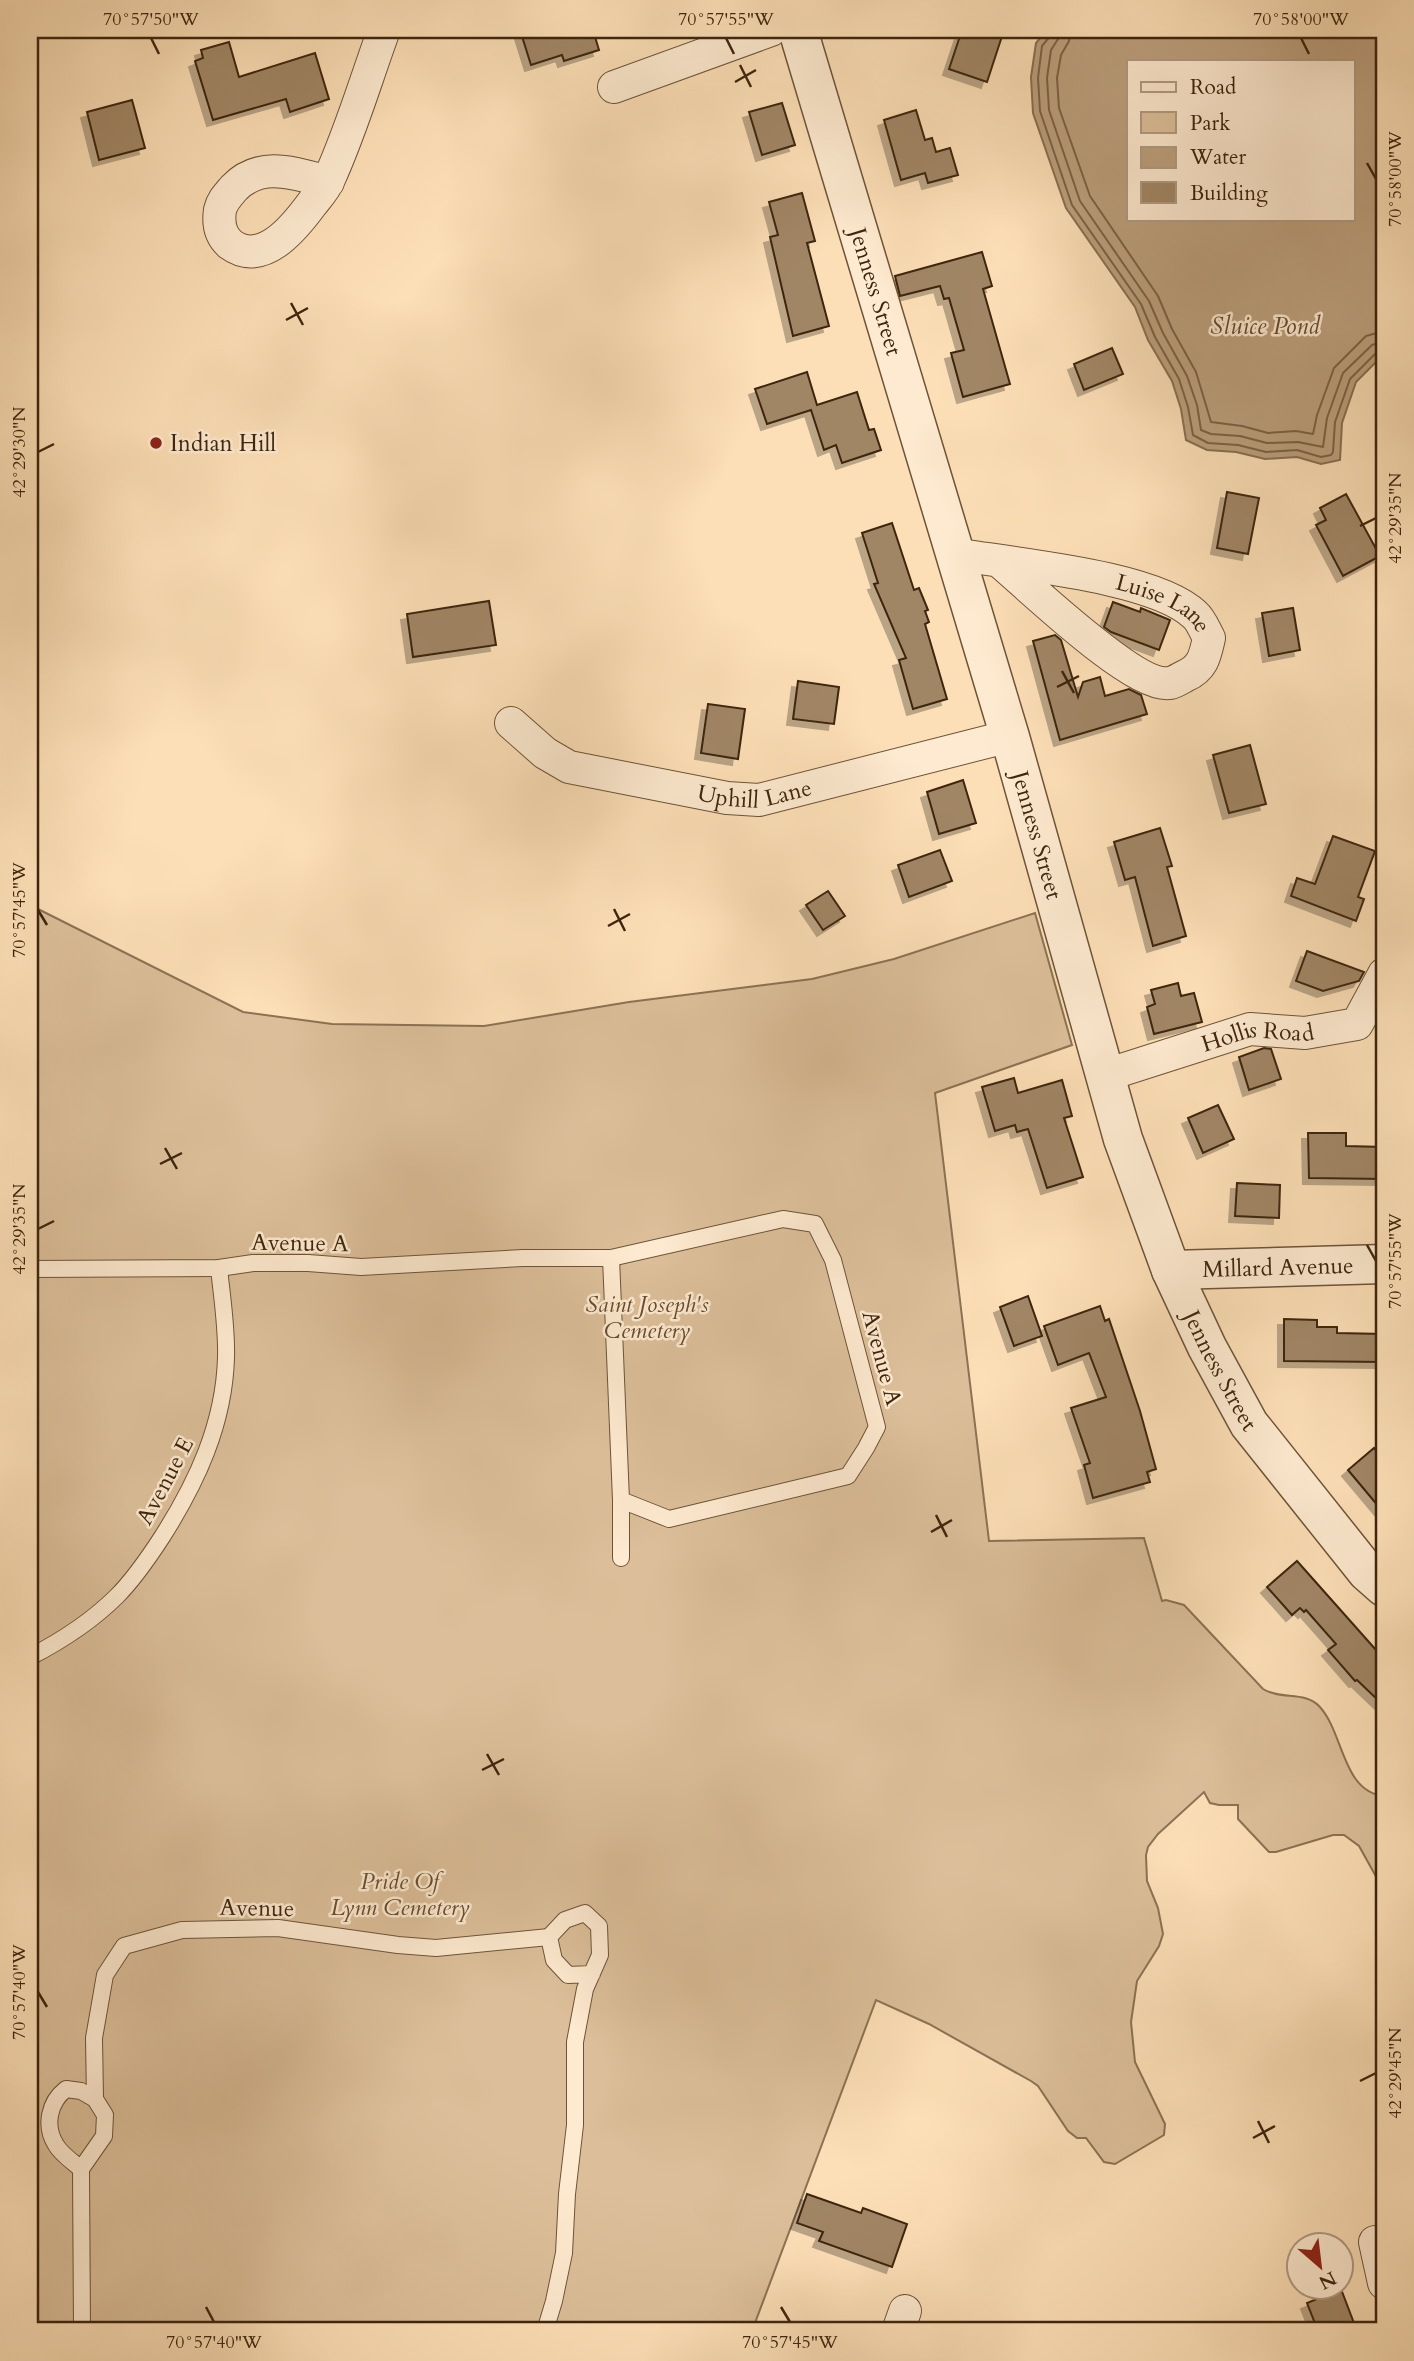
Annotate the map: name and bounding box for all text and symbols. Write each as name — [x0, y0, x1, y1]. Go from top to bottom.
text: 70°57'50"W — [103, 7, 199, 32]
text: 70°57'55"W — [678, 7, 774, 32]
text: 70°58'00"W — [1253, 7, 1349, 32]
legend — [1127, 60, 1354, 220]
text: Road — [1190, 73, 1236, 102]
text: Park — [1190, 109, 1231, 138]
text: 70°58'00"W — [1383, 131, 1408, 227]
text: Water — [1189, 143, 1246, 172]
text: Building — [1190, 179, 1268, 208]
street label: Jenness Street — [842, 221, 910, 359]
water label: Sluice Pond — [1210, 310, 1321, 343]
text: 42°29'30"N — [7, 406, 32, 498]
place label: Indian Hill — [170, 428, 276, 459]
marker: Indian Hill — [148, 435, 164, 451]
text: 42°29'35"N — [1383, 472, 1408, 564]
street label: Luise Lane — [1113, 566, 1219, 637]
street label: Jenness Street — [1004, 765, 1070, 903]
street label: Uphill Lane — [695, 772, 815, 815]
text: 70°57'45"W — [7, 862, 32, 958]
street label: Hollis Road — [1197, 1014, 1317, 1059]
text: 42°29'35"N — [7, 1183, 32, 1275]
text: 70°57'55"W — [1383, 1213, 1408, 1309]
street label: Avenue A — [251, 1227, 349, 1259]
street label: Millard Avenue — [1202, 1249, 1354, 1285]
park label: Saint Joseph's Cemetery — [585, 1289, 709, 1346]
street label: Jenness Street — [1175, 1302, 1264, 1438]
street label: Avenue A — [854, 1307, 910, 1410]
street label: Avenue E — [129, 1432, 201, 1530]
park label: Pride Of Lynn Cemetery — [330, 1866, 470, 1923]
street label: Avenue — [219, 1892, 295, 1924]
text: 70°57'40"W — [7, 1944, 32, 2040]
text: 42°29'45"N — [1383, 2027, 1408, 2119]
north arrow — [1284, 2232, 1354, 2302]
text: N — [1314, 2265, 1341, 2296]
text: 70°57'40"W — [166, 2330, 262, 2355]
text: 70°57'45"W — [742, 2330, 838, 2355]

